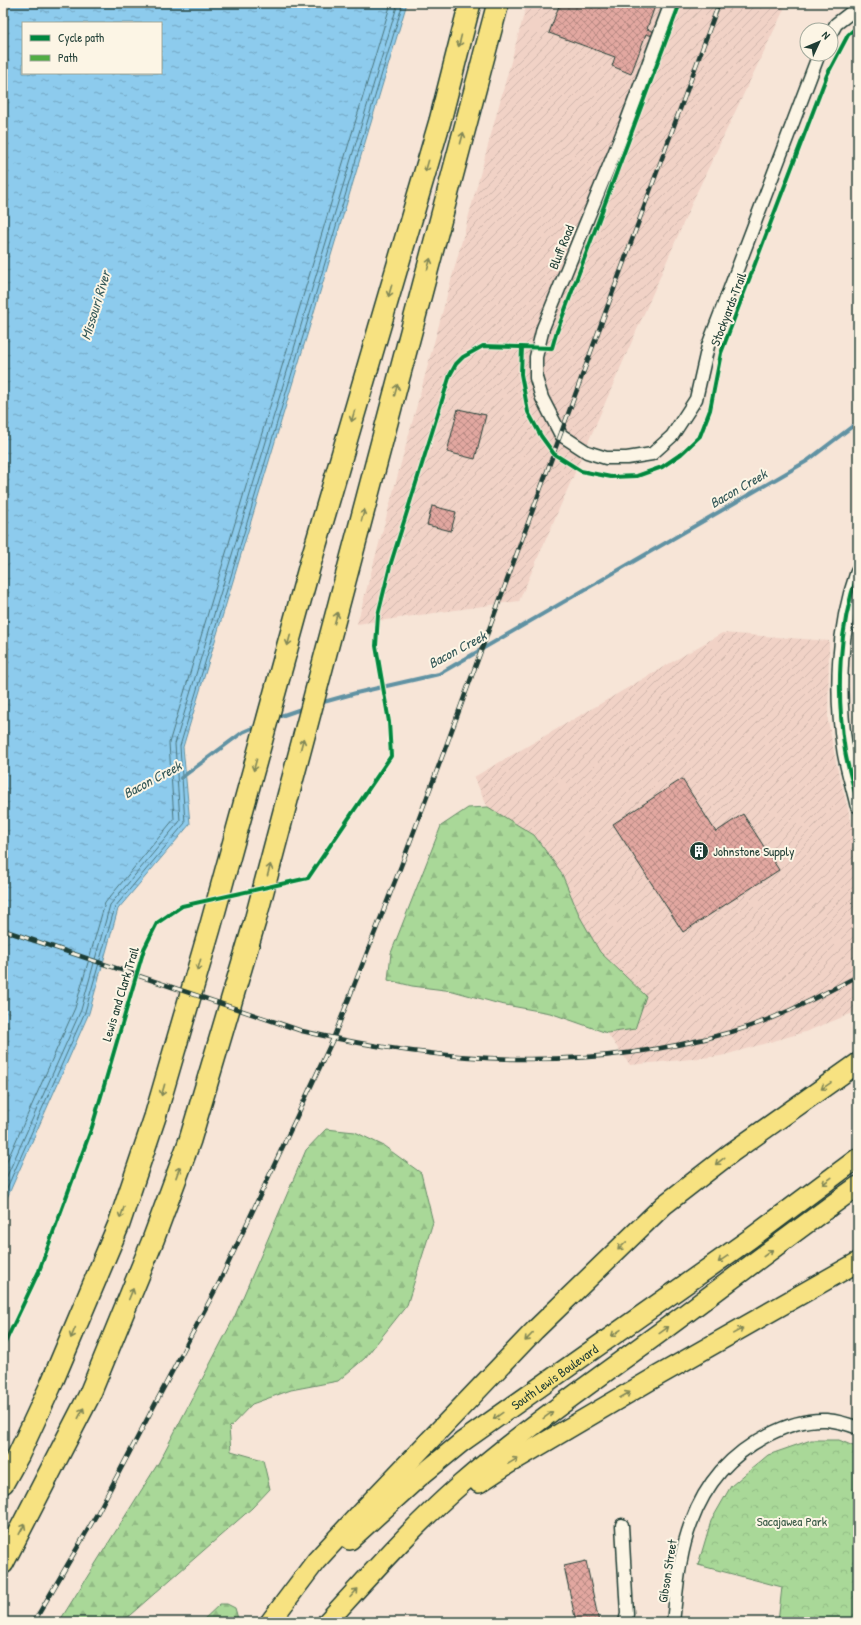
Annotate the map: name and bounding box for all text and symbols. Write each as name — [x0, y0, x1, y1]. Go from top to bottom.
legend — [22, 22, 162, 74]
north arrow — [799, 22, 839, 62]
text: N — [819, 28, 833, 42]
text: Cycle path — [58, 29, 104, 46]
one-way arrow — [456, 34, 464, 47]
text: Path — [58, 49, 78, 66]
one-way arrow — [459, 132, 467, 145]
one-way arrow — [423, 160, 430, 173]
street label: Bluff Road — [544, 222, 578, 272]
one-way arrow — [426, 258, 433, 271]
water label: Missouri River — [75, 267, 115, 342]
street label: Stockyards Trail — [706, 269, 750, 348]
one-way arrow — [386, 284, 393, 297]
one-way arrow — [393, 383, 400, 396]
one-way arrow — [349, 409, 356, 422]
water label: Bacon Creek — [706, 463, 771, 512]
one-way arrow — [360, 509, 367, 522]
one-way arrow — [333, 612, 340, 625]
water label: Bacon Creek — [425, 625, 490, 672]
one-way arrow — [285, 633, 292, 646]
one-way arrow — [299, 738, 307, 751]
water label: Bacon Creek — [120, 755, 185, 802]
one-way arrow — [250, 758, 258, 771]
building icon: Johnstone Supply — [688, 840, 710, 862]
place label: Johnstone Supply — [713, 842, 795, 860]
one-way arrow — [266, 863, 273, 876]
street label: Lewis and Clark Trail — [97, 944, 143, 1043]
one-way arrow — [195, 958, 202, 971]
one-way arrow — [821, 1082, 832, 1090]
one-way arrow — [159, 1083, 166, 1096]
one-way arrow — [715, 1157, 726, 1166]
one-way arrow — [174, 1167, 182, 1179]
one-way arrow — [821, 1177, 832, 1185]
one-way arrow — [118, 1207, 126, 1219]
one-way arrow — [617, 1241, 627, 1251]
one-way arrow — [763, 1249, 774, 1257]
one-way arrow — [717, 1255, 728, 1263]
one-way arrow — [128, 1288, 136, 1300]
one-way arrow — [658, 1326, 669, 1334]
one-way arrow — [68, 1327, 76, 1339]
one-way arrow — [732, 1327, 744, 1335]
one-way arrow — [611, 1329, 622, 1337]
one-way arrow — [524, 1331, 533, 1342]
street label: South Lewis Boulevard — [507, 1340, 601, 1414]
one-way arrow — [619, 1391, 631, 1399]
one-way arrow — [78, 1408, 85, 1420]
one-way arrow — [542, 1411, 553, 1419]
one-way arrow — [493, 1412, 504, 1420]
one-way arrow — [507, 1457, 519, 1465]
park label: Sacajawea Park — [757, 1512, 828, 1530]
one-way arrow — [18, 1523, 26, 1535]
street label: Gibson Street — [653, 1538, 681, 1604]
one-way arrow — [349, 1588, 358, 1598]

